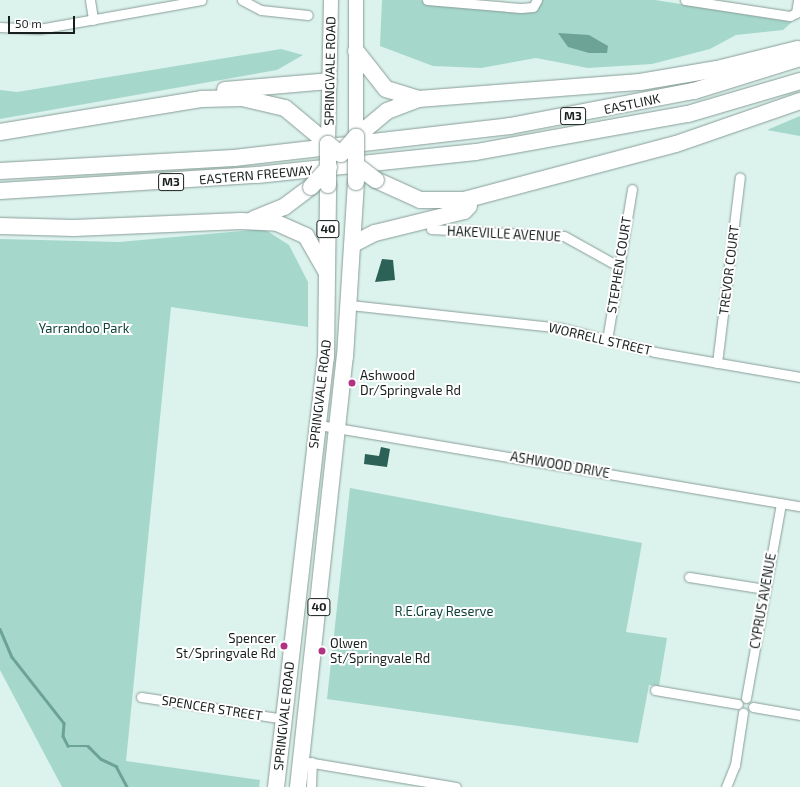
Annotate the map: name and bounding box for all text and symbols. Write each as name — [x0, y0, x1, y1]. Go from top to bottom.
scale bar — [10, 8, 77, 34]
text: 50 m — [15, 16, 42, 30]
street label: SPRINGVALE ROAD — [321, 16, 339, 126]
street label: EASTLINK — [602, 90, 662, 118]
road number: M3 — [560, 106, 586, 126]
street label: EASTERN FREEWAY — [199, 162, 313, 188]
road number: M3 — [158, 172, 184, 192]
street label: STEPHEN COURT — [604, 215, 634, 315]
road number: 40 — [316, 219, 340, 239]
street label: HAKEVILLE AVENUE — [446, 223, 562, 245]
street label: TREVOR COURT — [716, 224, 742, 316]
park label: Yarrandoo Park — [39, 320, 129, 336]
street label: WORRELL STREET — [547, 320, 653, 358]
street label: SPRINGVALE ROAD — [306, 339, 334, 449]
place label: Ashwood Dr/Springvale Rd — [360, 368, 461, 399]
marker: Ashwood Dr/Springvale Rd — [347, 378, 357, 388]
street label: ASHWOOD DRIVE — [509, 449, 611, 481]
street label: CYPRUS AVENUE — [747, 552, 779, 650]
road number: 40 — [307, 597, 331, 617]
park label: R.E.Gray Reserve — [394, 603, 494, 619]
place label: Spencer St/Springvale Rd — [176, 631, 276, 662]
place label: Olwen St/Springvale Rd — [330, 636, 430, 667]
marker: Spencer St/Springvale Rd — [279, 641, 289, 651]
marker: Olwen St/Springvale Rd — [317, 646, 327, 656]
street label: SPRINGVALE ROAD — [271, 661, 297, 771]
street label: SPENCER STREET — [160, 692, 264, 724]

